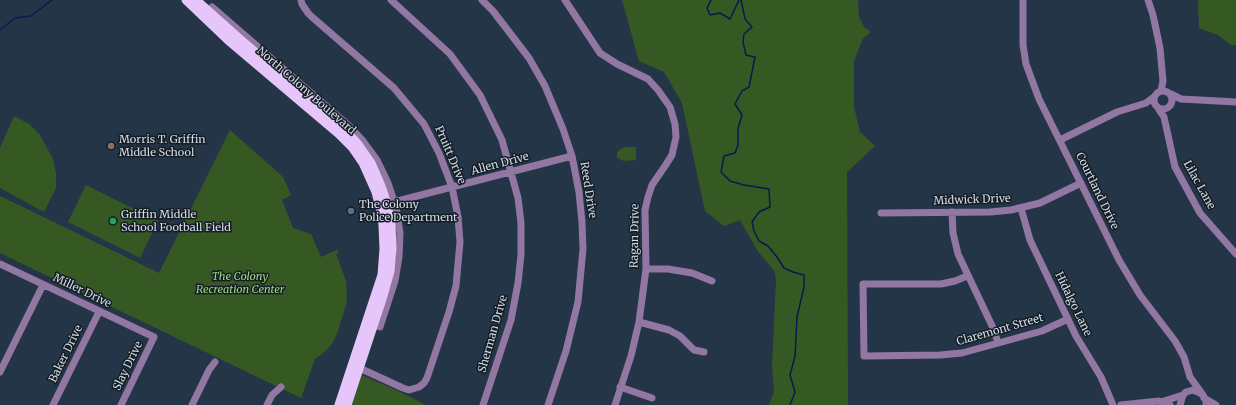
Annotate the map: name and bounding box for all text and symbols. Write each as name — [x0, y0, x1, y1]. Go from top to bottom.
street label: North Colony Boulevard — [254, 45, 358, 137]
street label: Pruitt Drive — [432, 124, 468, 186]
place label: Morris T. Griffin Middle School — [119, 133, 206, 159]
marker: Morris T. Griffin Middle School — [106, 141, 116, 151]
street label: Allen Drive — [470, 150, 530, 178]
street label: Courtland Drive — [1073, 150, 1121, 232]
street label: Lilac Lane — [1180, 158, 1218, 212]
street label: Reed Drive — [577, 161, 599, 219]
street label: Midwick Drive — [933, 192, 1011, 208]
place label: The Colony Police Department — [359, 198, 457, 224]
street label: Ragan Drive — [628, 204, 642, 268]
marker: The Colony Police Department — [346, 206, 356, 216]
place label: Griffin Middle School Football Field — [121, 208, 231, 234]
marker: Griffin Middle School Football Field — [108, 216, 118, 226]
park label: The Colony Recreation Center — [196, 270, 284, 296]
street label: Hidalgo Lane — [1052, 270, 1094, 338]
street label: Miller Drive — [51, 271, 113, 311]
street label: Sherman Drive — [476, 294, 510, 374]
street label: Claremont Street — [955, 311, 1045, 349]
street label: Baker Drive — [46, 323, 86, 385]
street label: Slay Drive — [110, 339, 146, 393]

